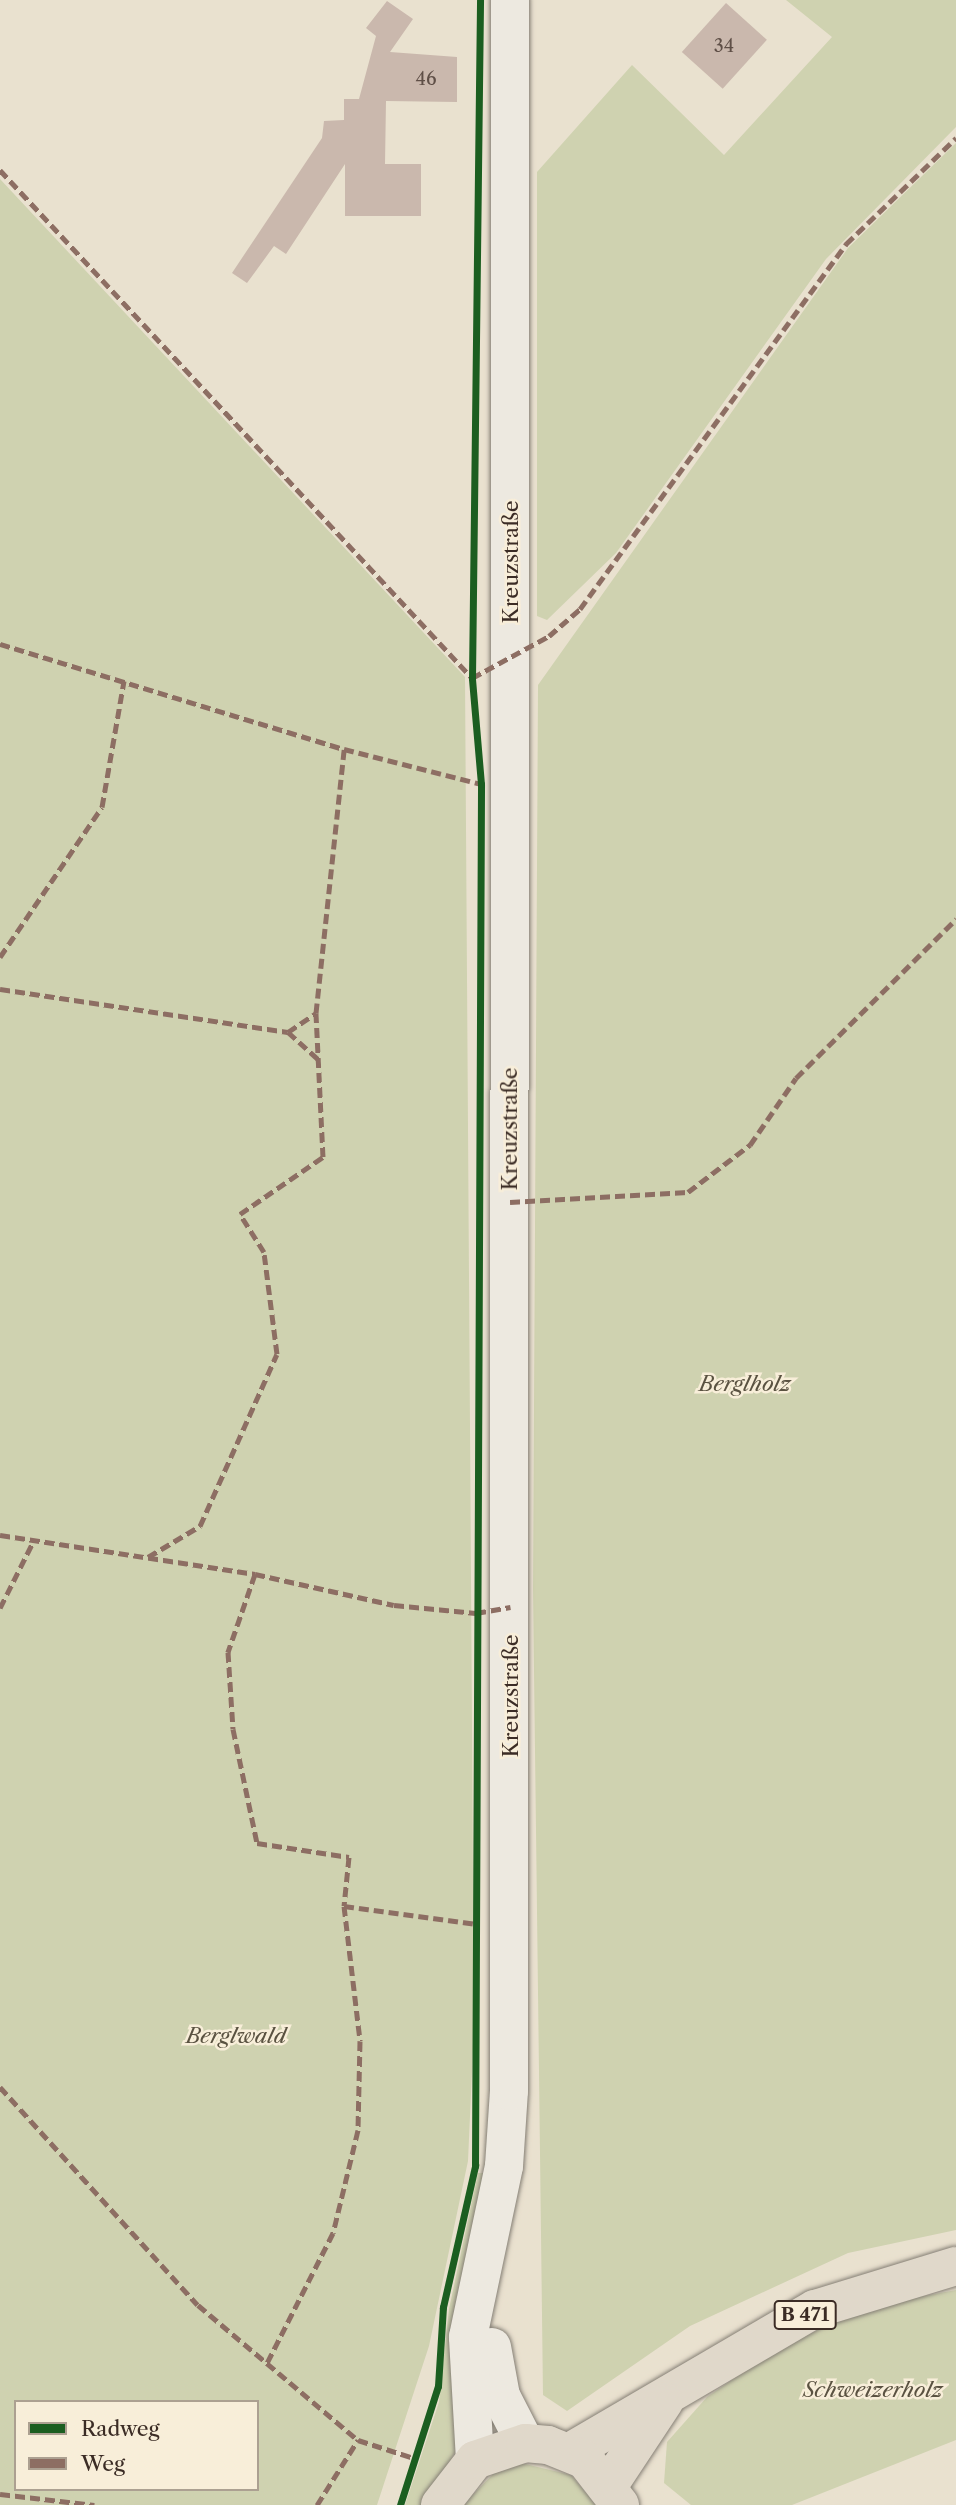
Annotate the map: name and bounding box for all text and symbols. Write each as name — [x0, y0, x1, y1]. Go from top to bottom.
house number: 34 — [714, 35, 734, 57]
house number: 46 — [416, 68, 436, 90]
street label: Kreuzstraße — [498, 500, 524, 624]
street label: Kreuzstraße — [497, 1067, 523, 1191]
park label: Berglholz — [699, 1371, 791, 1397]
street label: Kreuzstraße — [498, 1634, 524, 1758]
park label: Berglwald — [186, 2023, 286, 2049]
road number: B 471 — [774, 2300, 836, 2330]
park label: Schweizerholz — [803, 2377, 943, 2403]
legend — [14, 2400, 259, 2491]
text: Radweg — [81, 2416, 160, 2441]
text: Weg — [81, 2451, 125, 2476]

